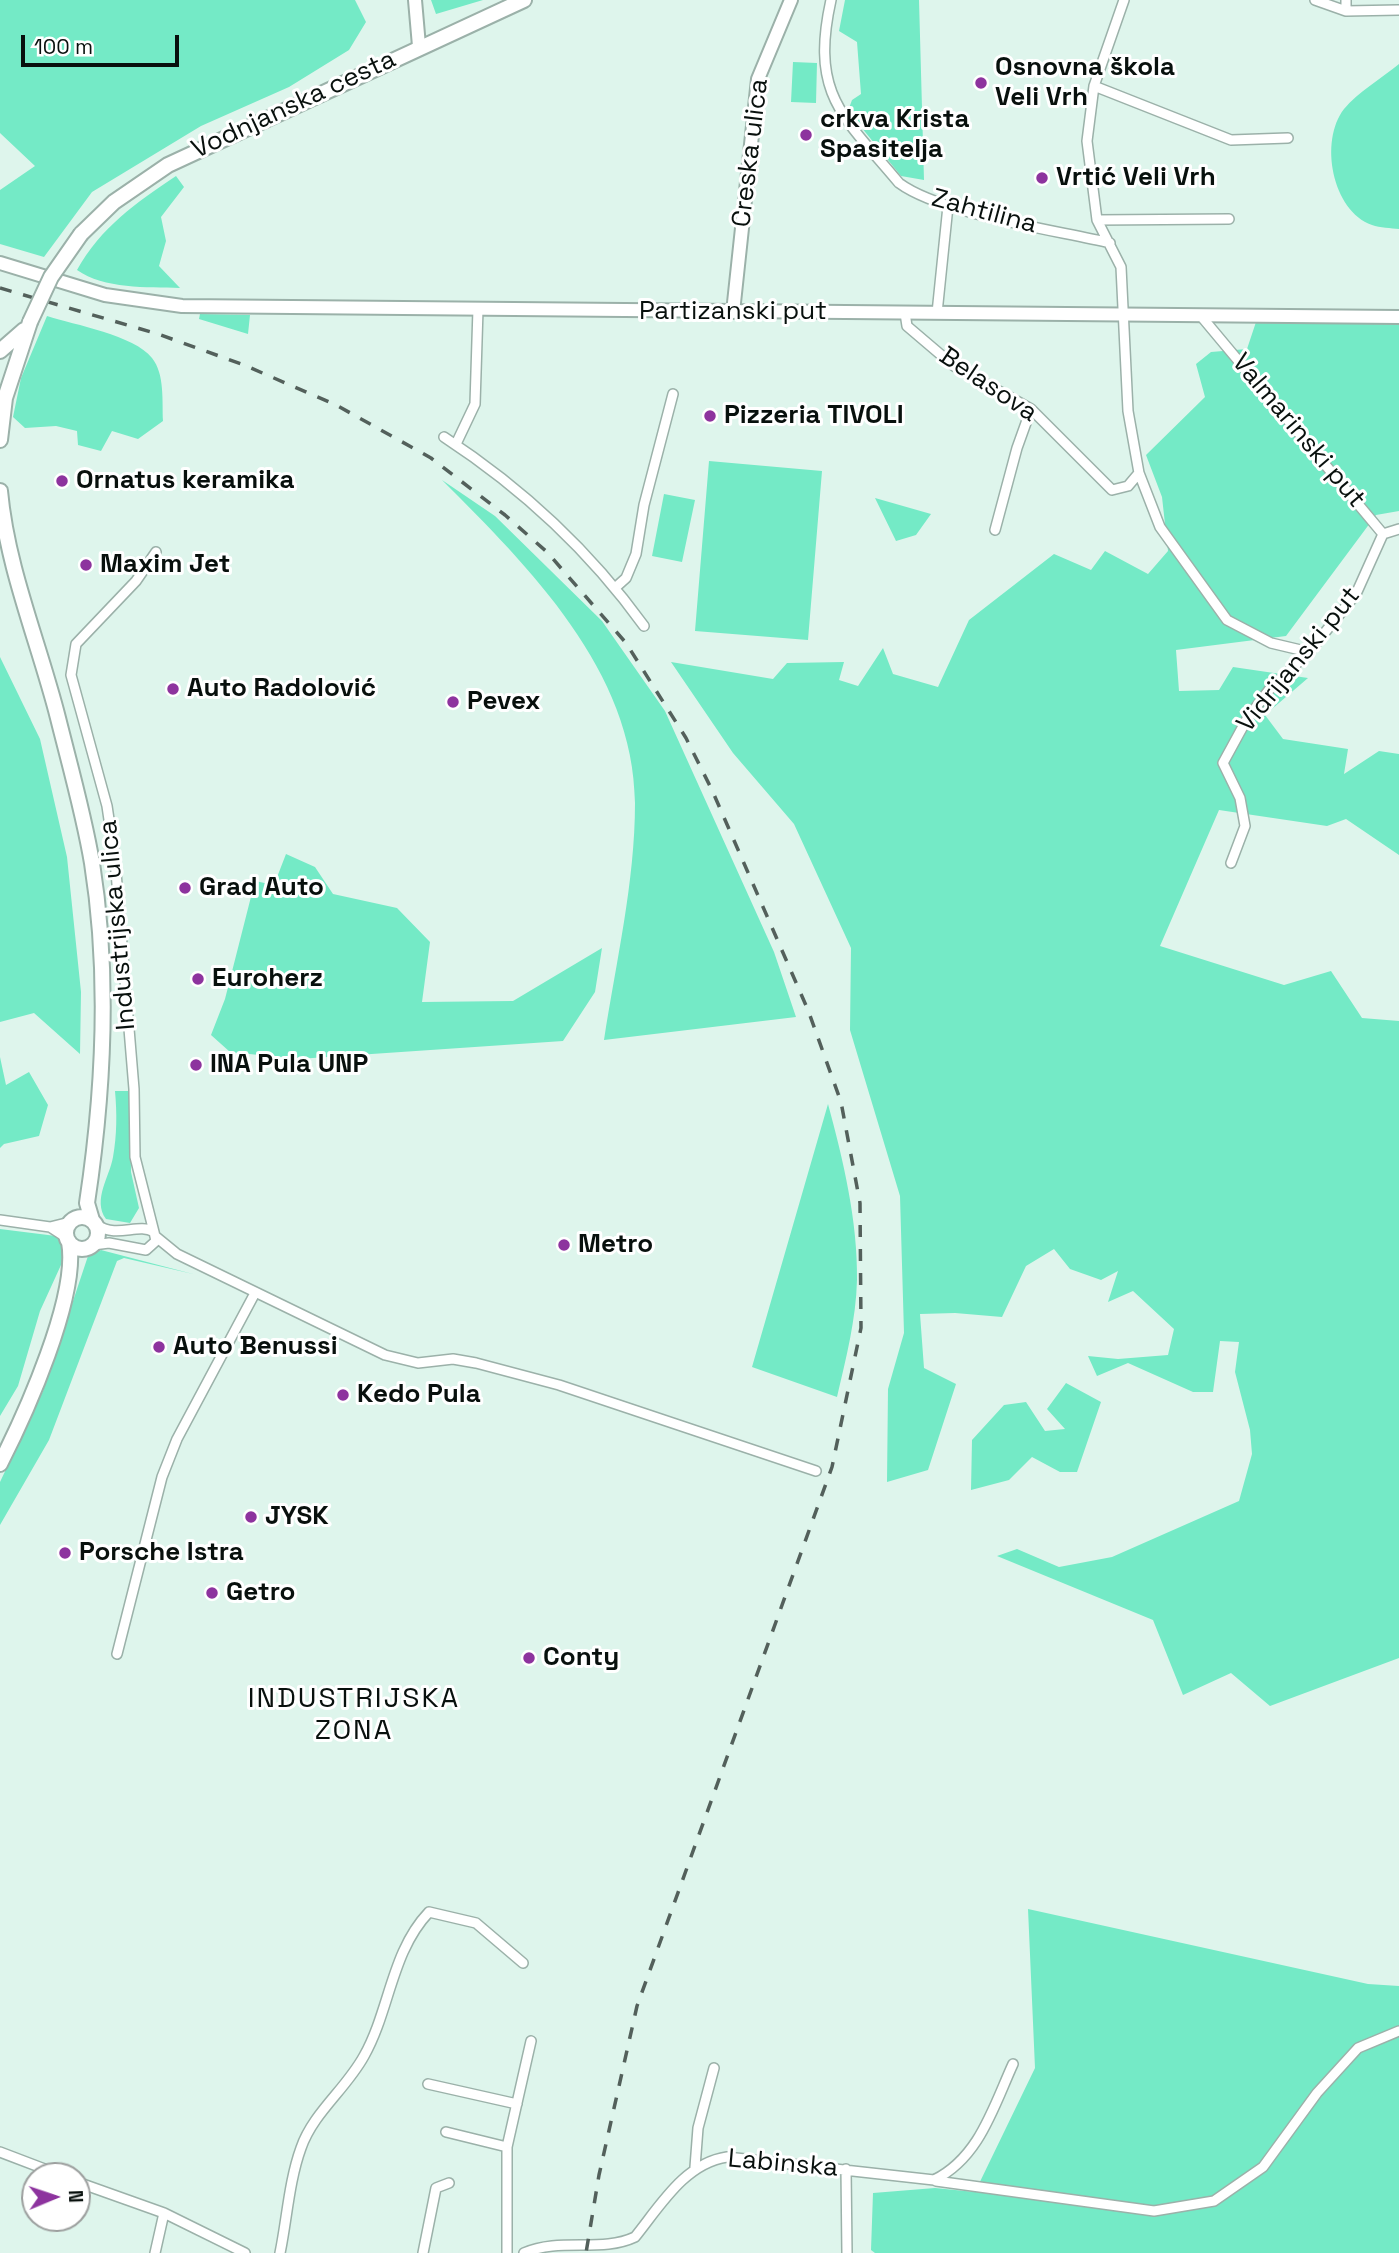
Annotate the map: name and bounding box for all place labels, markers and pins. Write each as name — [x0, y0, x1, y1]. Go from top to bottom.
place label: Osnovna škola Veli Vrh — [995, 52, 1175, 114]
marker: Osnovna škola Veli Vrh — [973, 75, 989, 91]
place label: crkva Krista Spasitelja — [820, 104, 969, 166]
marker: crkva Krista Spasitelja — [798, 127, 814, 143]
place label: Vrtić Veli Vrh — [1056, 162, 1216, 194]
marker: Vrtić Veli Vrh — [1034, 170, 1050, 186]
place label: Pizzeria TIVOLI — [724, 400, 904, 432]
marker: Pizzeria TIVOLI — [702, 408, 718, 424]
place label: Ornatus keramika — [76, 465, 295, 497]
marker: Ornatus keramika — [54, 473, 70, 489]
place label: Maxim Jet — [100, 549, 230, 581]
marker: Maxim Jet — [78, 557, 94, 573]
place label: Auto Radolović — [187, 673, 376, 705]
marker: Auto Radolović — [165, 681, 181, 697]
place label: Pevex — [467, 686, 540, 718]
marker: Pevex — [445, 694, 461, 710]
place label: Grad Auto — [199, 872, 324, 904]
marker: Grad Auto — [177, 880, 193, 896]
place label: Euroherz — [212, 963, 323, 995]
marker: Euroherz — [190, 971, 206, 987]
place label: INA Pula UNP — [210, 1049, 368, 1081]
marker: INA Pula UNP — [188, 1057, 204, 1073]
place label: Metro — [578, 1229, 653, 1261]
marker: Metro — [556, 1237, 572, 1253]
place label: Auto Benussi — [173, 1331, 338, 1363]
marker: Auto Benussi — [151, 1339, 167, 1355]
place label: Kedo Pula — [357, 1379, 481, 1411]
marker: Kedo Pula — [335, 1387, 351, 1403]
place label: JYSK — [265, 1501, 329, 1533]
marker: JYSK — [243, 1509, 259, 1525]
place label: Porsche Istra — [79, 1537, 244, 1569]
marker: Porsche Istra — [57, 1545, 73, 1561]
place label: Getro — [226, 1577, 295, 1609]
marker: Getro — [204, 1585, 220, 1601]
place label: Conty — [543, 1642, 619, 1674]
marker: Conty — [521, 1650, 537, 1666]

